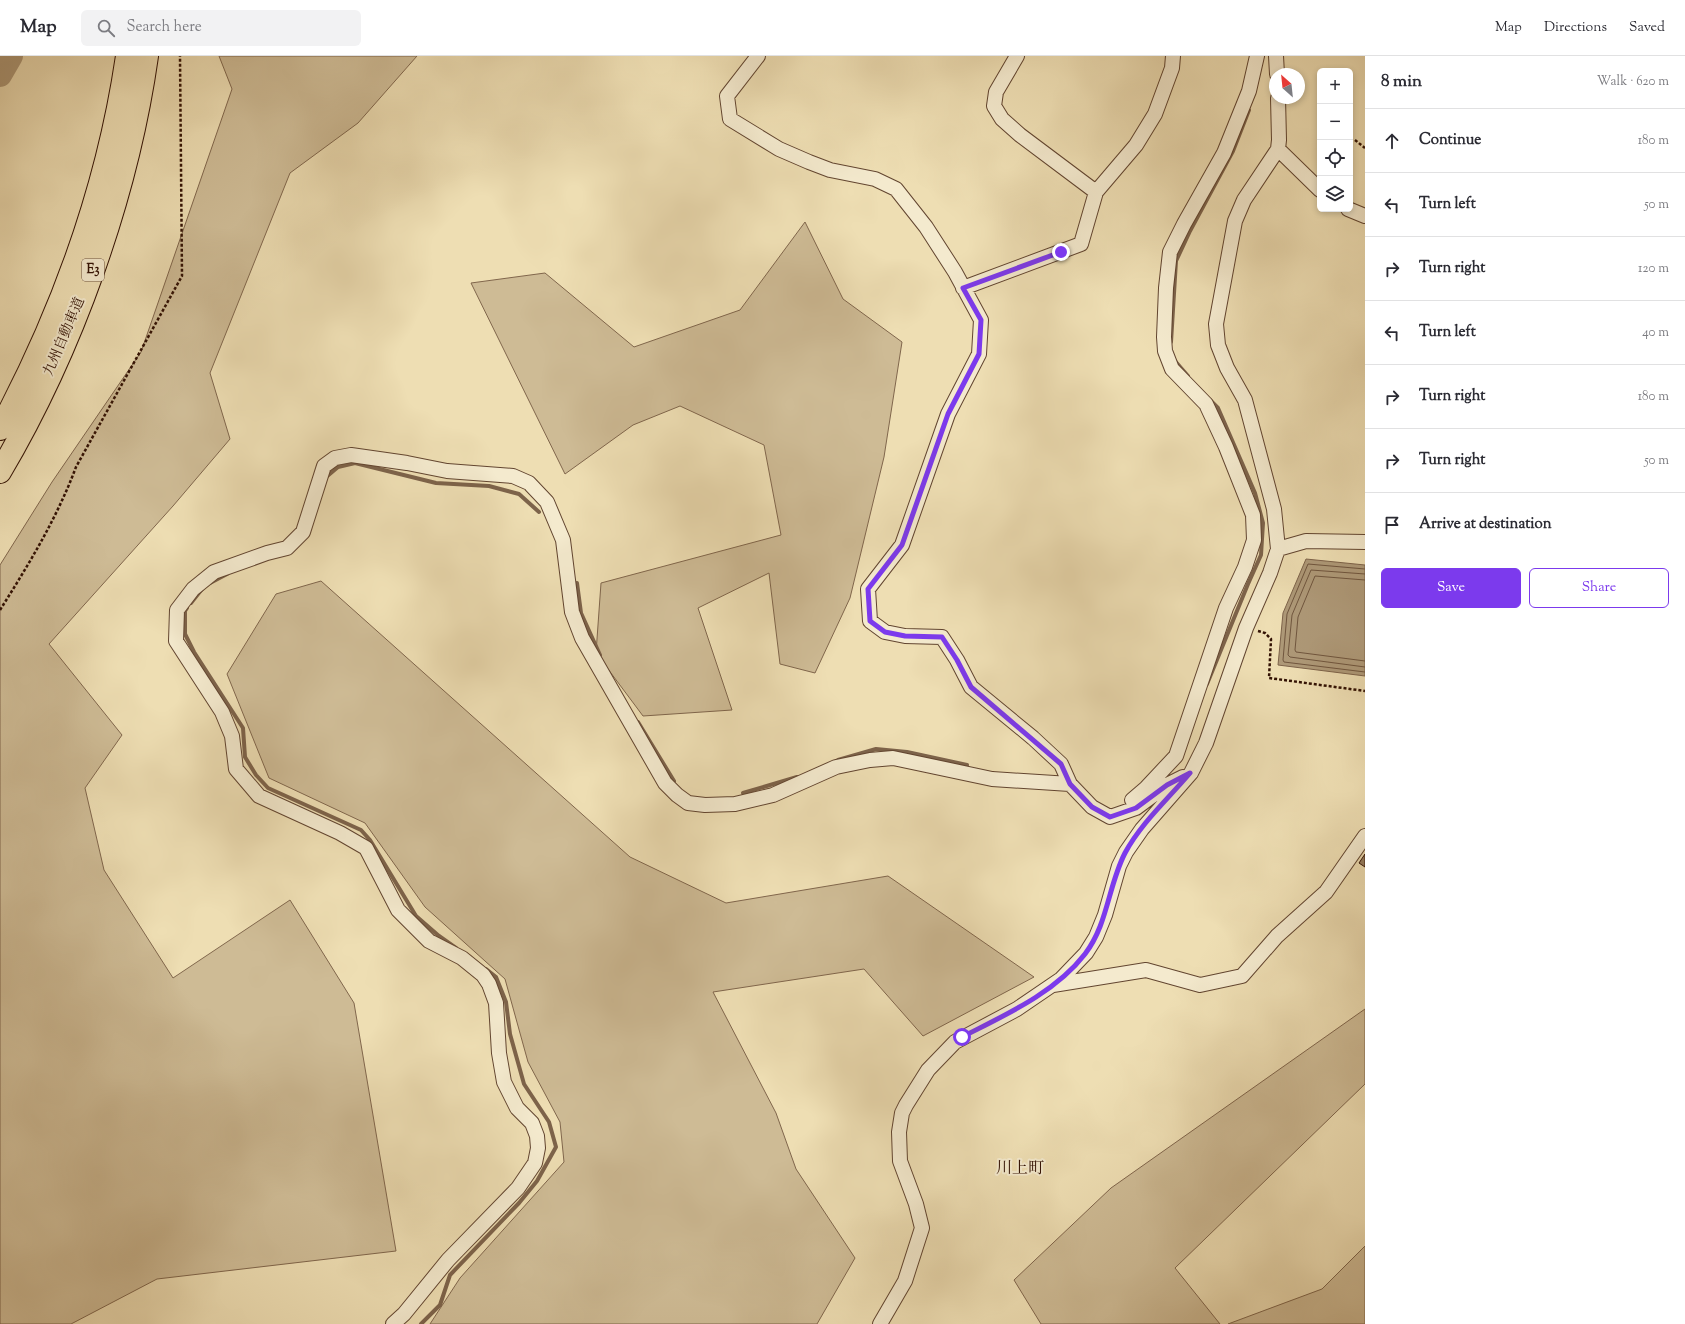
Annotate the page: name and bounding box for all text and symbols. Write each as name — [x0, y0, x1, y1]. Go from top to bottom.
search box — [81, 10, 361, 46]
text: Map — [20, 14, 57, 41]
icon: search — [95, 17, 117, 39]
text: Search here — [127, 17, 202, 38]
text: Map — [1495, 18, 1522, 38]
text: Directions — [1544, 18, 1607, 38]
text: Saved — [1629, 18, 1665, 38]
north arrow — [1269, 68, 1305, 104]
map controls — [1317, 68, 1353, 212]
button: + — [1317, 68, 1353, 104]
text: 8 min — [1381, 70, 1422, 94]
text: Walk · 620 m — [1597, 73, 1669, 91]
button: − — [1317, 104, 1353, 140]
icon: ahead — [1381, 130, 1403, 152]
text: Continue — [1419, 130, 1481, 151]
text: 180 m — [1638, 132, 1669, 150]
button: locate — [1317, 140, 1353, 176]
button: layers — [1317, 176, 1353, 212]
icon: left — [1381, 194, 1403, 216]
text: Turn left — [1419, 194, 1476, 215]
text: 50 m — [1644, 196, 1669, 214]
route end — [1052, 243, 1070, 261]
icon: right — [1381, 258, 1403, 280]
text: Turn right — [1419, 258, 1485, 279]
road number: E3 — [82, 259, 104, 281]
text: 120 m — [1638, 260, 1669, 278]
street label: 九州自動車道 — [39, 294, 91, 380]
icon: left — [1381, 322, 1403, 344]
text: Turn left — [1419, 322, 1476, 343]
text: 40 m — [1642, 324, 1669, 342]
icon: right — [1381, 386, 1403, 408]
text: Turn right — [1419, 386, 1485, 407]
text: 180 m — [1638, 388, 1669, 406]
icon: right — [1381, 450, 1403, 472]
text: Turn right — [1419, 450, 1485, 471]
text: 50 m — [1644, 452, 1669, 470]
icon: arrive — [1381, 514, 1403, 536]
text: Arrive at destination — [1419, 514, 1552, 535]
button: Save — [1381, 568, 1521, 608]
button: Share — [1529, 568, 1669, 608]
route start — [953, 1028, 971, 1046]
district label: 川上町 — [996, 1158, 1044, 1181]

